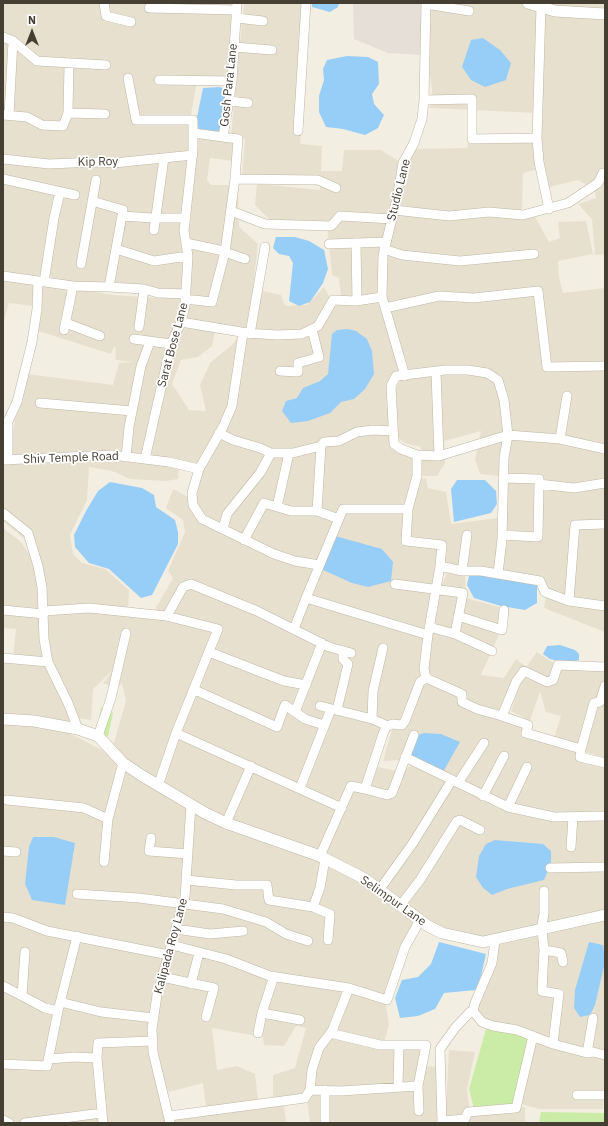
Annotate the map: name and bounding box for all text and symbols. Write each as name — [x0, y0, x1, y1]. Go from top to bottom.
north arrow — [12, 12, 52, 52]
text: N — [28, 13, 36, 27]
street label: Gosh Para Lane — [217, 43, 241, 127]
street label: Kip Roy — [78, 154, 118, 170]
street label: Studio Lane — [384, 158, 414, 222]
street label: Sarat Bose Lane — [155, 301, 191, 389]
street label: Shiv Temple Road — [23, 449, 119, 467]
street label: Selimpur Lane — [357, 873, 429, 929]
street label: Kalipada Roy Lane — [151, 897, 191, 995]

